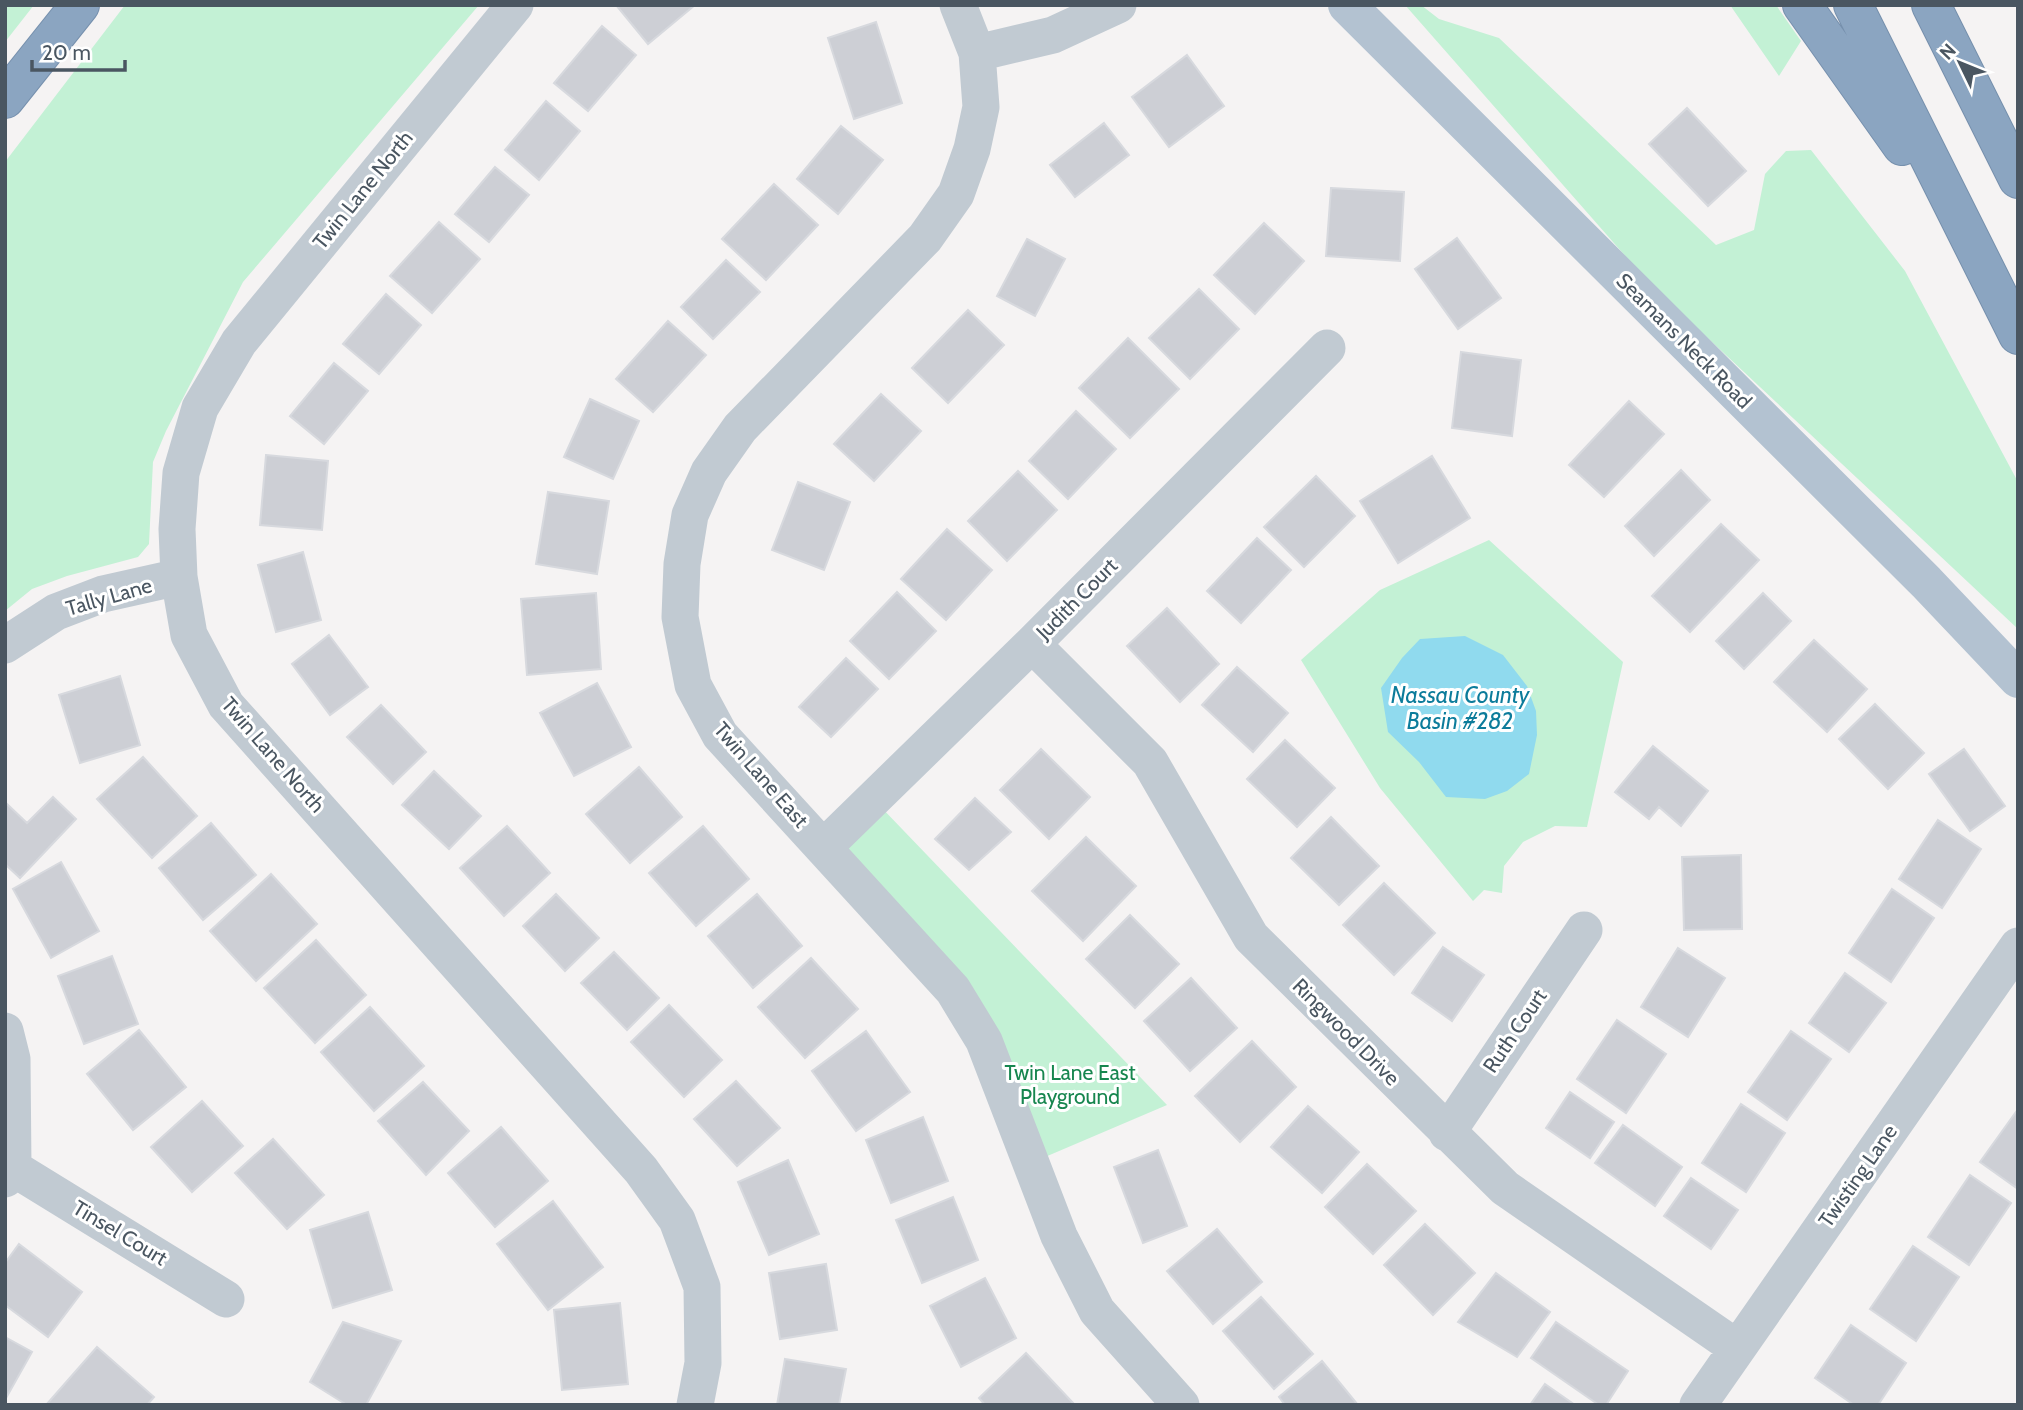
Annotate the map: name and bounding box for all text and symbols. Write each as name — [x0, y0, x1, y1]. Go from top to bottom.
scale bar — [32, 28, 124, 72]
north arrow — [1925, 28, 1995, 98]
text: N — [1935, 39, 1961, 65]
text: 20 m — [42, 40, 91, 65]
street label: Twin Lane North — [307, 126, 418, 254]
street label: Seamans Neck Road — [1611, 268, 1757, 414]
street label: Judith Court — [1030, 553, 1122, 645]
street label: Tally Lane — [63, 572, 155, 621]
water label: Nassau County Basin #282 — [1391, 681, 1531, 735]
street label: Twin Lane North — [216, 692, 330, 817]
street label: Twin Lane East — [709, 717, 814, 832]
street label: Ringwood Drive — [1288, 973, 1405, 1090]
street label: Ruth Court — [1478, 984, 1552, 1077]
park label: Twin Lane East Playground — [1004, 1060, 1136, 1109]
street label: Twisting Lane — [1813, 1119, 1902, 1232]
street label: Tinsel Court — [69, 1195, 172, 1270]

